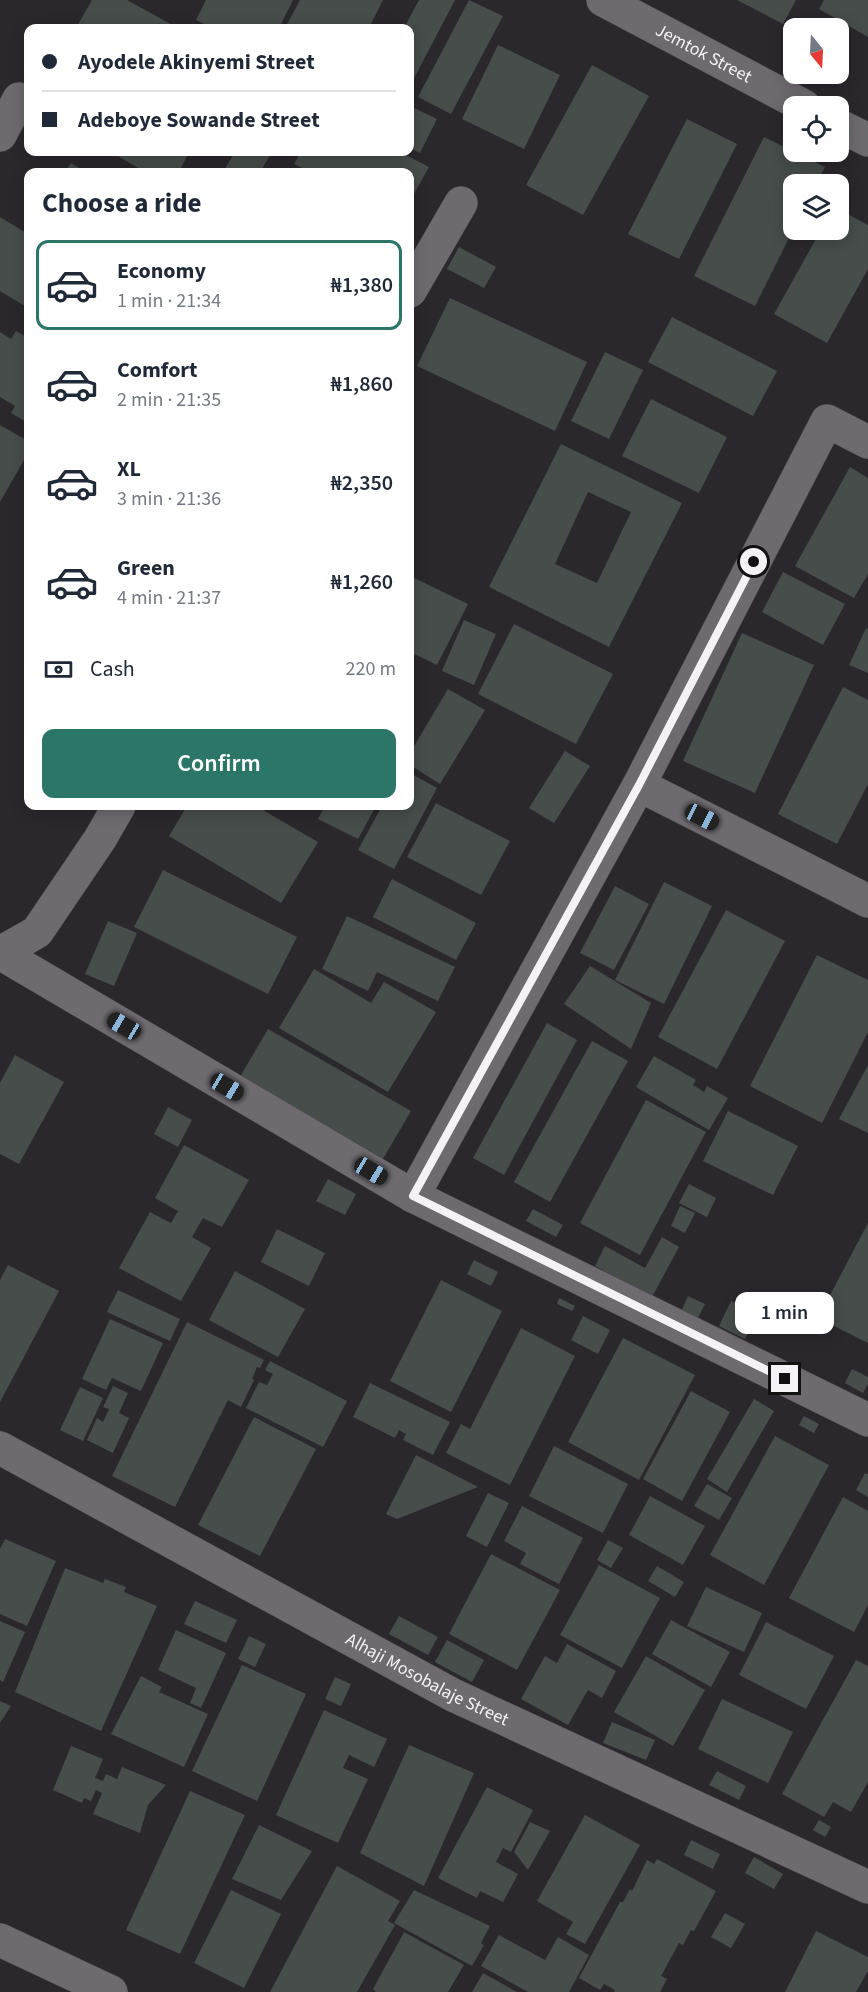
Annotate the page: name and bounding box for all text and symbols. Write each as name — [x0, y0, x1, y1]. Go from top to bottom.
street label: Jemtok Street — [651, 17, 756, 89]
north arrow — [783, 18, 849, 84]
map controls — [783, 18, 849, 240]
text: Ayodele Akinyemi Street — [78, 46, 315, 78]
button: locate — [783, 96, 849, 162]
text: Adeboye Sowande Street — [78, 104, 320, 136]
button: layers — [783, 174, 849, 240]
text: Choose a ride — [42, 184, 202, 223]
text: Economy — [117, 255, 206, 287]
icon: car — [45, 258, 99, 312]
text: ₦1,380 — [331, 269, 393, 301]
text: 1 min · 21:34 — [117, 287, 221, 315]
text: Comfort — [117, 354, 198, 386]
icon: car — [45, 357, 99, 411]
text: ₦1,860 — [331, 368, 393, 400]
text: 2 min · 21:35 — [117, 386, 221, 414]
text: XL — [117, 453, 141, 485]
icon: car — [45, 456, 99, 510]
text: ₦2,350 — [331, 467, 393, 499]
text: 3 min · 21:36 — [117, 485, 221, 513]
route start — [740, 548, 767, 575]
text: Green — [117, 552, 175, 584]
icon: car — [45, 555, 99, 609]
text: ₦1,260 — [331, 566, 393, 598]
text: 4 min · 21:37 — [117, 584, 221, 612]
icon: cash — [42, 653, 75, 686]
text: Cash — [90, 653, 135, 685]
text: 220 m — [346, 655, 396, 683]
button: Confirm — [42, 729, 396, 798]
car — [682, 801, 722, 833]
car — [104, 1009, 144, 1043]
car — [207, 1070, 247, 1104]
car — [351, 1154, 391, 1188]
callout: 1 min — [736, 1292, 834, 1334]
text: 1 min — [761, 1299, 808, 1327]
route end — [771, 1365, 798, 1392]
street label: Alhaji Mosobalaje Street — [341, 1626, 513, 1732]

